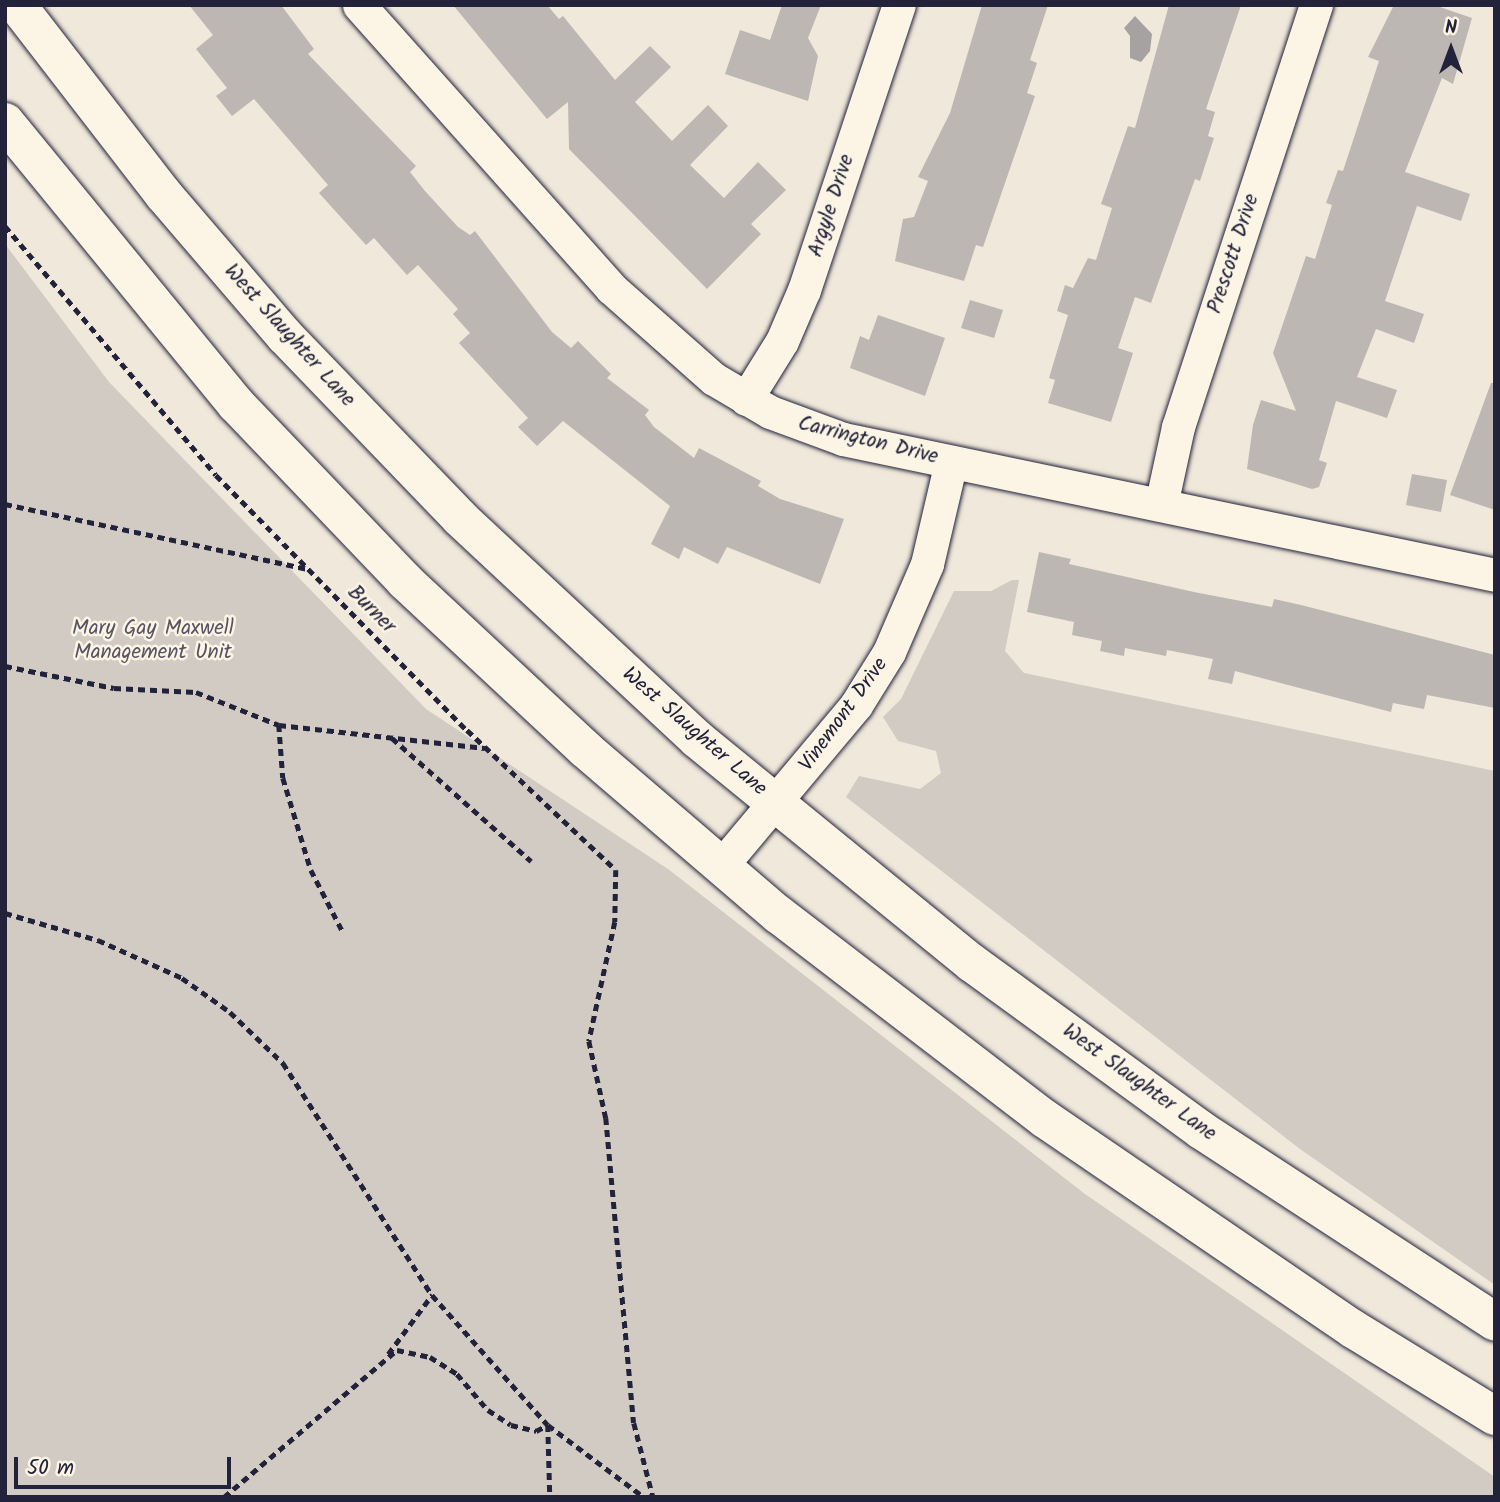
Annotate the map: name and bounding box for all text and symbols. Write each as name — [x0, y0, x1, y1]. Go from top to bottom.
text: N — [1445, 13, 1457, 43]
north arrow — [1416, 14, 1486, 84]
street label: Argyle Drive — [804, 152, 860, 260]
street label: Prescott Drive — [1203, 191, 1265, 317]
street label: West Slaughter Lane — [218, 259, 360, 413]
street label: Carrington Drive — [795, 411, 941, 471]
street label: Burner — [342, 581, 400, 639]
park label: Mary Gay Maxwell Management Unit — [72, 616, 234, 666]
street label: Vinemont Drive — [794, 653, 894, 777]
street label: West Slaughter Lane — [616, 662, 772, 802]
street label: West Slaughter Lane — [1057, 1019, 1221, 1147]
scale bar — [18, 1442, 234, 1486]
text: 50 m — [27, 1452, 74, 1485]

